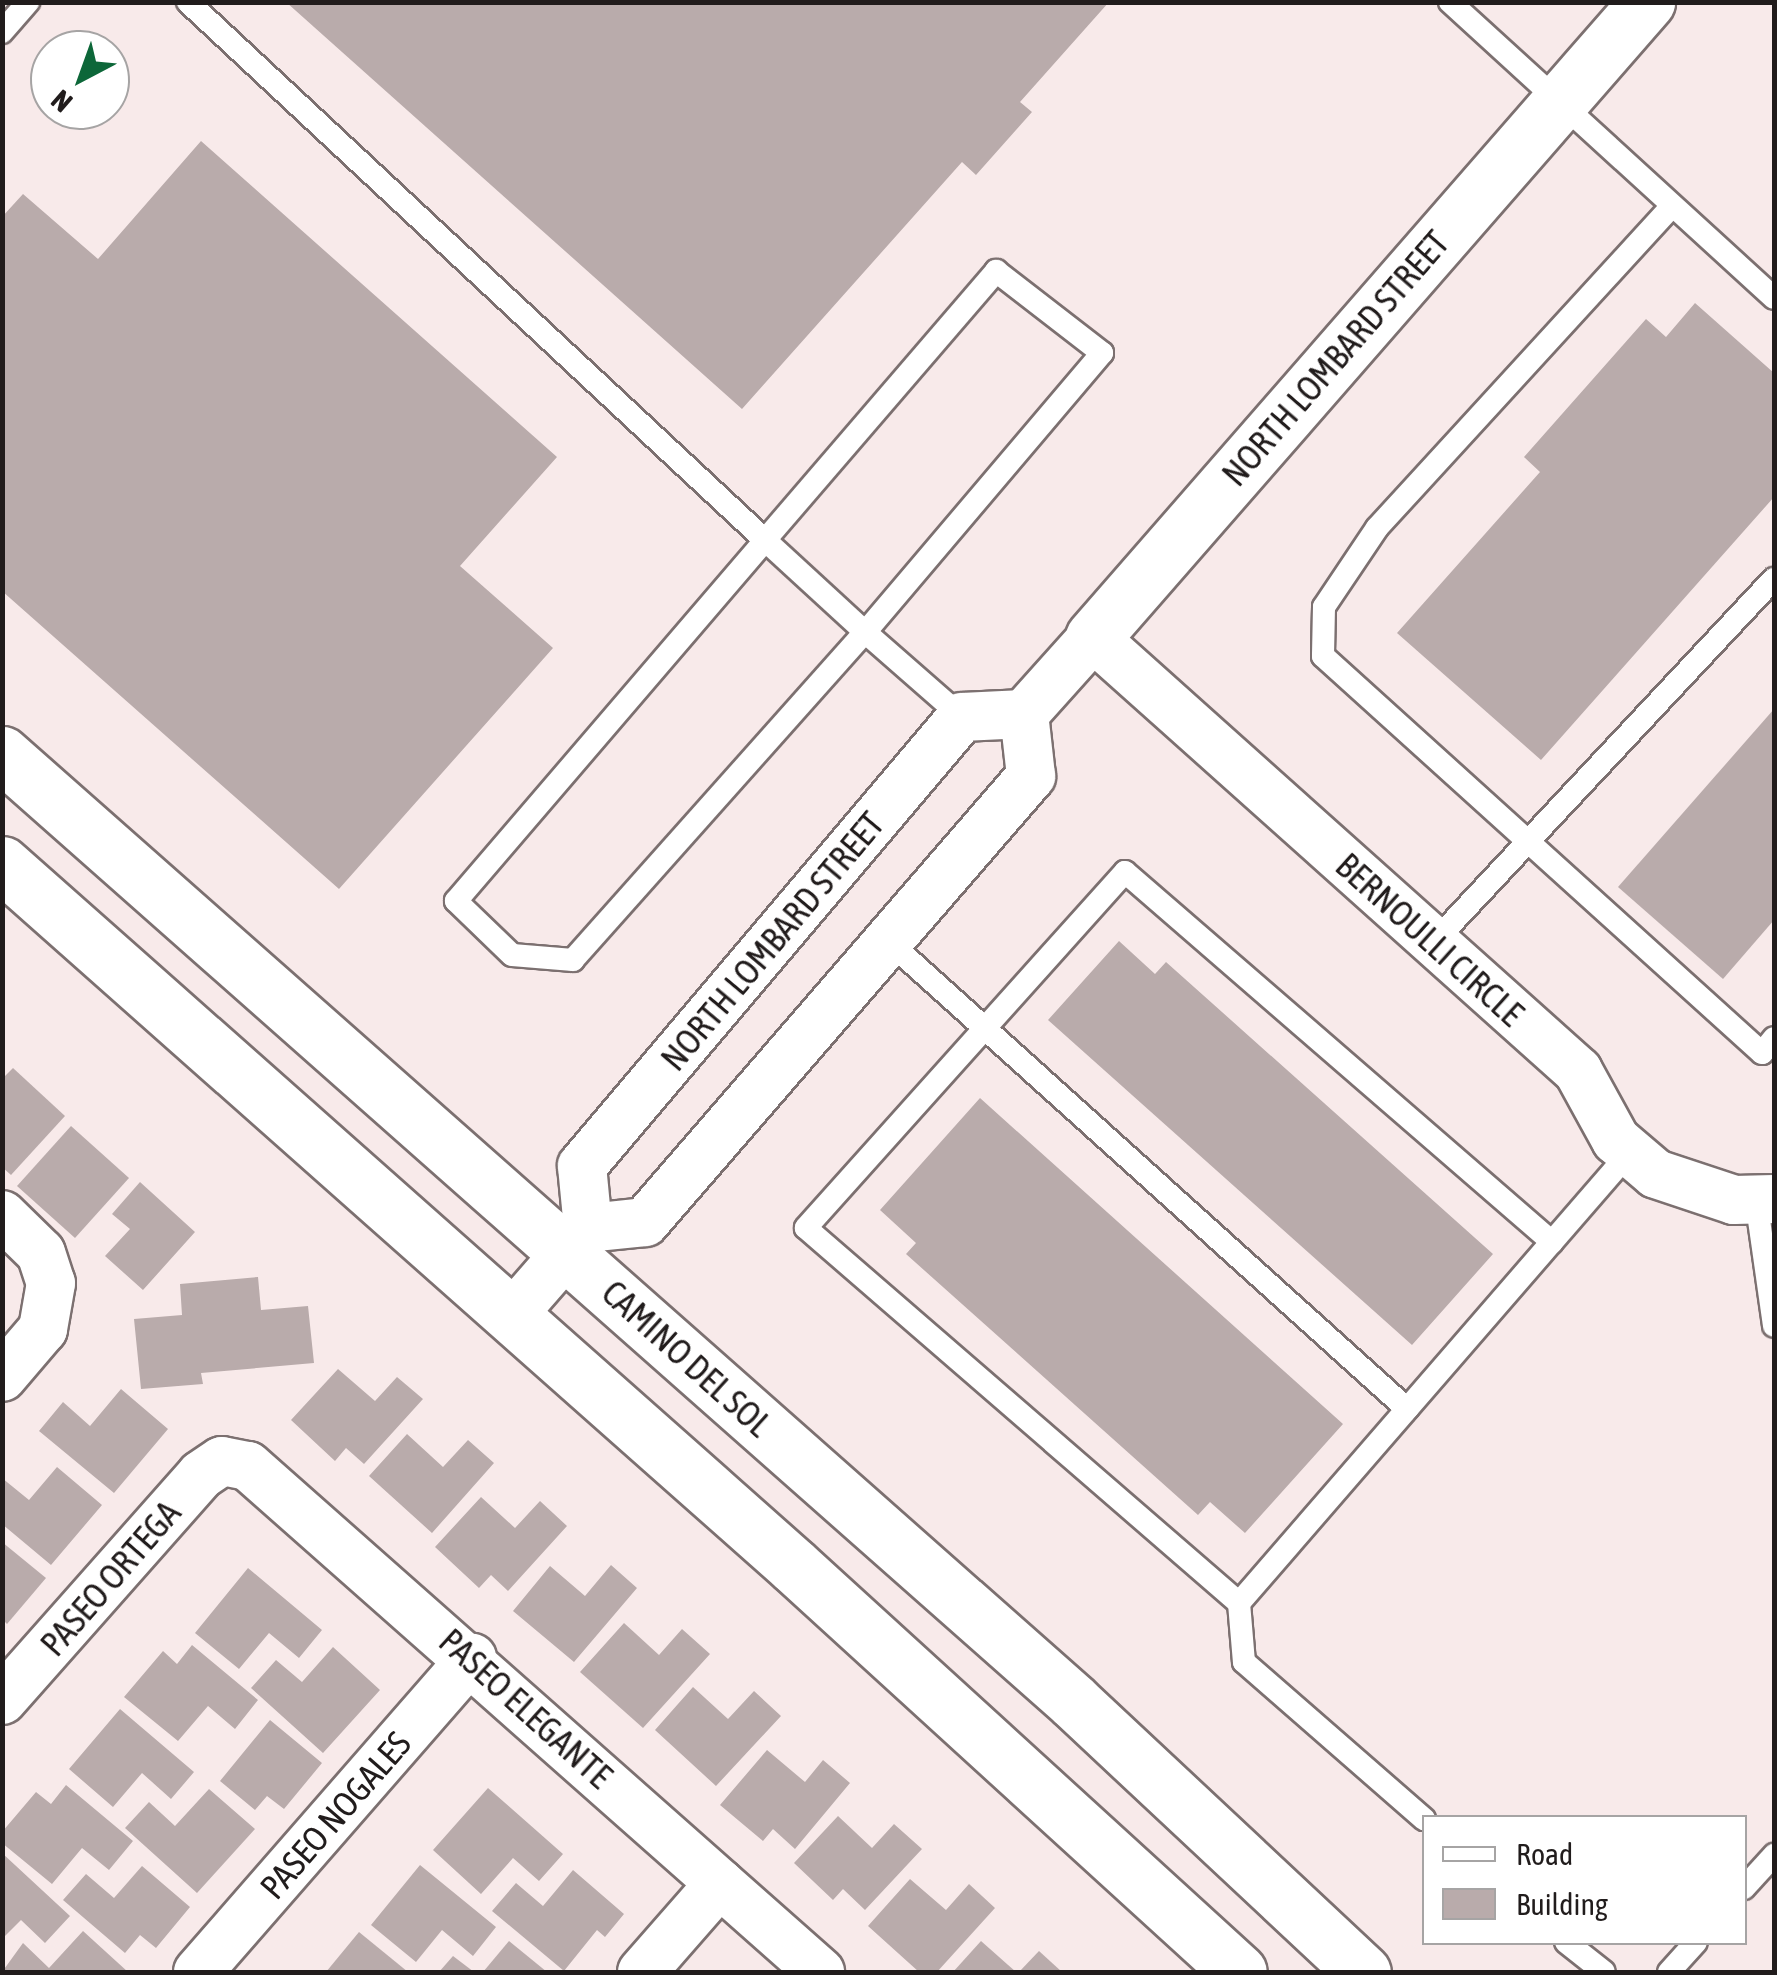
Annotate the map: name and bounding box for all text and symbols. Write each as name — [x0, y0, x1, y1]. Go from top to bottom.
north arrow — [30, 30, 130, 130]
text: N — [45, 84, 78, 119]
street label: NORTH LOMBARD STREET — [1213, 222, 1457, 494]
street label: NORTH LOMBARD STREET — [652, 803, 892, 1079]
street label: BERNOULLI CIRCLE — [1328, 844, 1532, 1034]
street label: CAMINO DEL SOL — [594, 1271, 780, 1445]
street label: PASEO ORTEGA — [31, 1492, 189, 1664]
street label: PASEO ELEGANTE — [431, 1620, 621, 1796]
street label: PASEO NOGALES — [251, 1723, 419, 1907]
legend — [1422, 1815, 1747, 1945]
text: Road — [1516, 1837, 1573, 1871]
text: Building — [1516, 1887, 1608, 1921]

